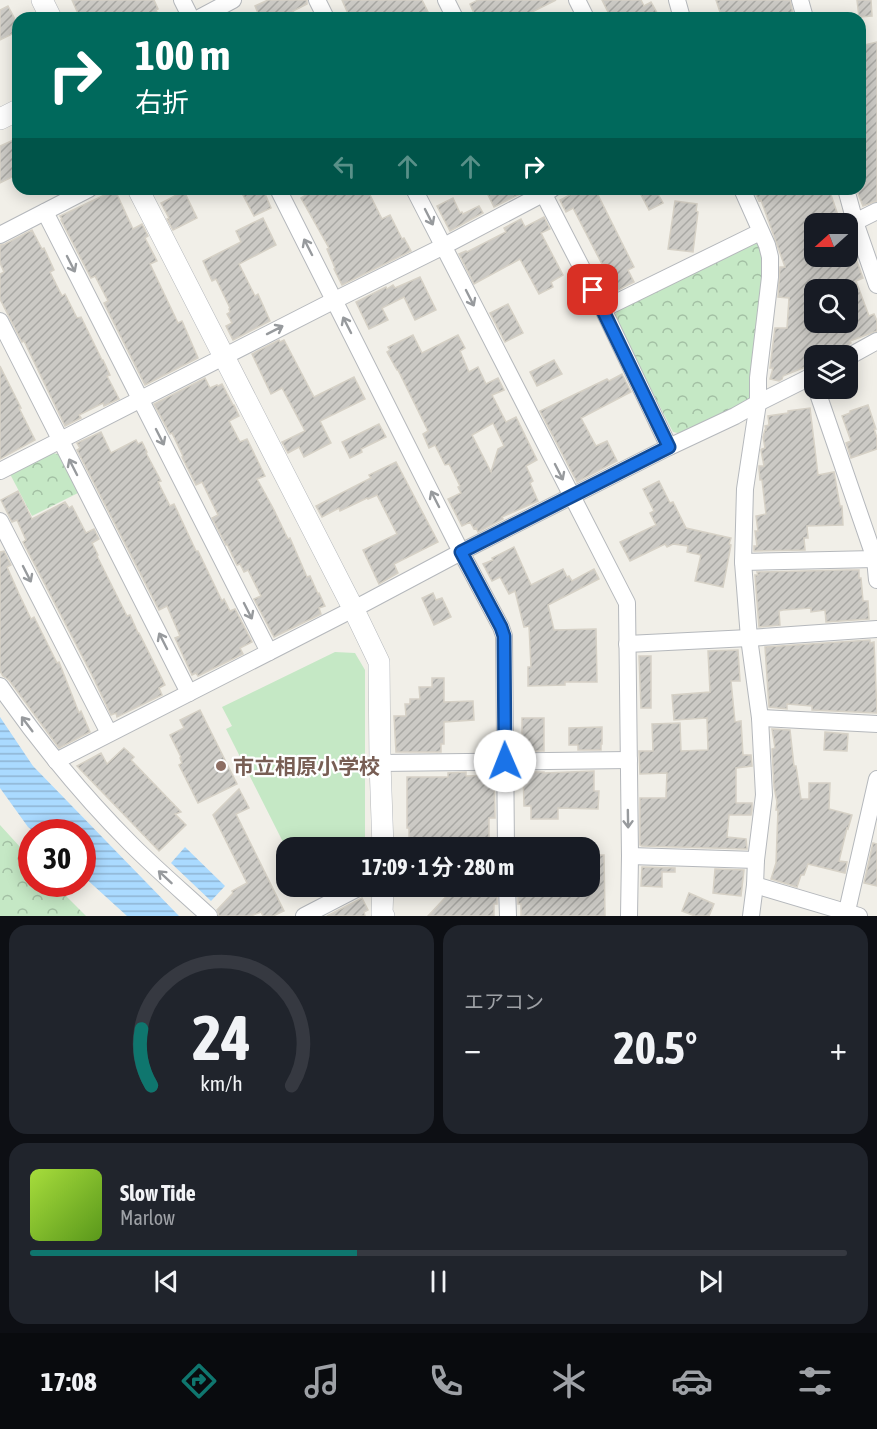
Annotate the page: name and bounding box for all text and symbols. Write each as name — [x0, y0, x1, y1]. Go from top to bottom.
text: 100 m — [135, 31, 230, 79]
icon: right — [36, 36, 114, 114]
text: 右折 — [135, 87, 189, 118]
icon: left — [328, 150, 361, 183]
icon: ahead — [391, 150, 424, 183]
icon: ahead — [454, 150, 487, 183]
icon: right — [517, 150, 550, 183]
one-way arrow — [424, 208, 435, 226]
north arrow — [804, 213, 858, 267]
map controls — [804, 213, 858, 399]
one-way arrow — [302, 239, 313, 257]
one-way arrow — [66, 255, 78, 273]
pin — [567, 264, 618, 315]
icon: arrive — [576, 273, 609, 306]
button: search — [804, 279, 858, 333]
one-way arrow — [464, 289, 476, 306]
one-way arrow — [341, 316, 353, 334]
one-way arrow — [266, 324, 284, 336]
button: layers — [804, 345, 858, 399]
one-way arrow — [155, 428, 167, 446]
one-way arrow — [67, 458, 79, 476]
one-way arrow — [553, 462, 565, 480]
one-way arrow — [428, 491, 440, 509]
one-way arrow — [22, 564, 33, 582]
one-way arrow — [243, 602, 255, 620]
one-way arrow — [156, 632, 168, 650]
one-way arrow — [21, 716, 34, 732]
position arrow — [473, 729, 537, 793]
place label: 市立相原小学校 — [233, 754, 380, 778]
marker: 市立相原小学校 — [214, 759, 228, 773]
one-way arrow — [623, 808, 634, 828]
speed limit sign: 30 — [18, 819, 96, 897]
text: 17:09 · 1 分 · 280 m — [362, 854, 514, 880]
one-way arrow — [158, 869, 173, 884]
text: エアコン — [464, 990, 544, 1013]
text: 24 — [192, 1002, 251, 1073]
text: 20.5° — [614, 1022, 697, 1074]
text: − — [464, 1029, 481, 1067]
text: + — [830, 1029, 847, 1067]
text: km/h — [200, 1072, 243, 1097]
text: Slow Tide — [120, 1180, 196, 1206]
text: Marlow — [120, 1206, 175, 1229]
icon: previous — [150, 1265, 183, 1298]
icon: pause — [422, 1265, 455, 1298]
icon: next — [694, 1265, 727, 1298]
icon: directions — [178, 1360, 220, 1402]
icon: music — [301, 1360, 343, 1402]
icon: phone — [425, 1360, 467, 1402]
icon: climate — [548, 1360, 590, 1402]
icon: car — [671, 1360, 713, 1402]
icon: filters — [794, 1360, 836, 1402]
text: 17:08 — [41, 1366, 97, 1397]

